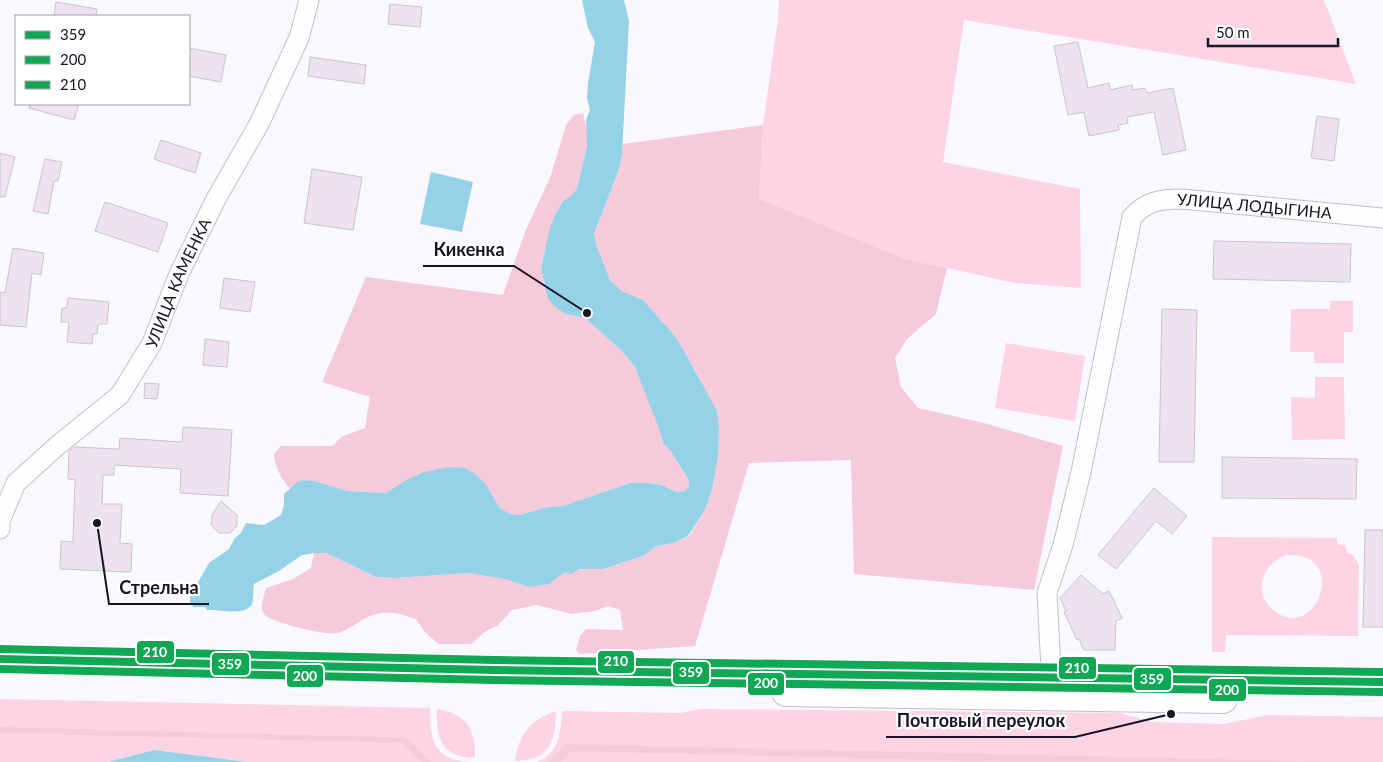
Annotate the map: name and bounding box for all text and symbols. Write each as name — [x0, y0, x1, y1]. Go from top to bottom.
legend — [15, 15, 190, 105]
scale bar — [1208, 15, 1338, 47]
text: 50 m — [1216, 23, 1250, 41]
text: 359 — [60, 25, 86, 43]
text: 200 — [60, 50, 86, 68]
text: 210 — [60, 75, 86, 93]
street label: УЛИЦА ЛОДЫГИНА — [1177, 189, 1333, 222]
street label: УЛИЦА КАМЕНКА — [141, 215, 214, 350]
callout: Кикенка — [423, 233, 514, 266]
text: Кикенка — [433, 238, 505, 260]
callout: Стрельна — [109, 571, 209, 604]
text: Стрельна — [119, 576, 199, 598]
line badge: 210 — [136, 640, 175, 664]
text: 210 — [143, 643, 167, 660]
line badge: 210 — [597, 650, 635, 674]
line badge: 359 — [211, 652, 250, 676]
text: 210 — [604, 652, 628, 669]
text: 359 — [218, 655, 242, 672]
line badge: 210 — [1058, 656, 1097, 680]
text: 210 — [1065, 659, 1089, 676]
line badge: 359 — [672, 661, 710, 685]
text: 359 — [679, 663, 703, 680]
line badge: 200 — [286, 664, 324, 688]
text: 200 — [293, 667, 317, 684]
line badge: 359 — [1133, 667, 1172, 691]
text: 359 — [1140, 670, 1164, 687]
line badge: 200 — [747, 672, 785, 696]
text: 200 — [754, 674, 778, 691]
line badge: 200 — [1208, 678, 1247, 702]
text: 200 — [1215, 681, 1239, 698]
callout: Почтовый переулок — [886, 704, 1075, 737]
text: Почтовый переулок — [897, 709, 1065, 731]

